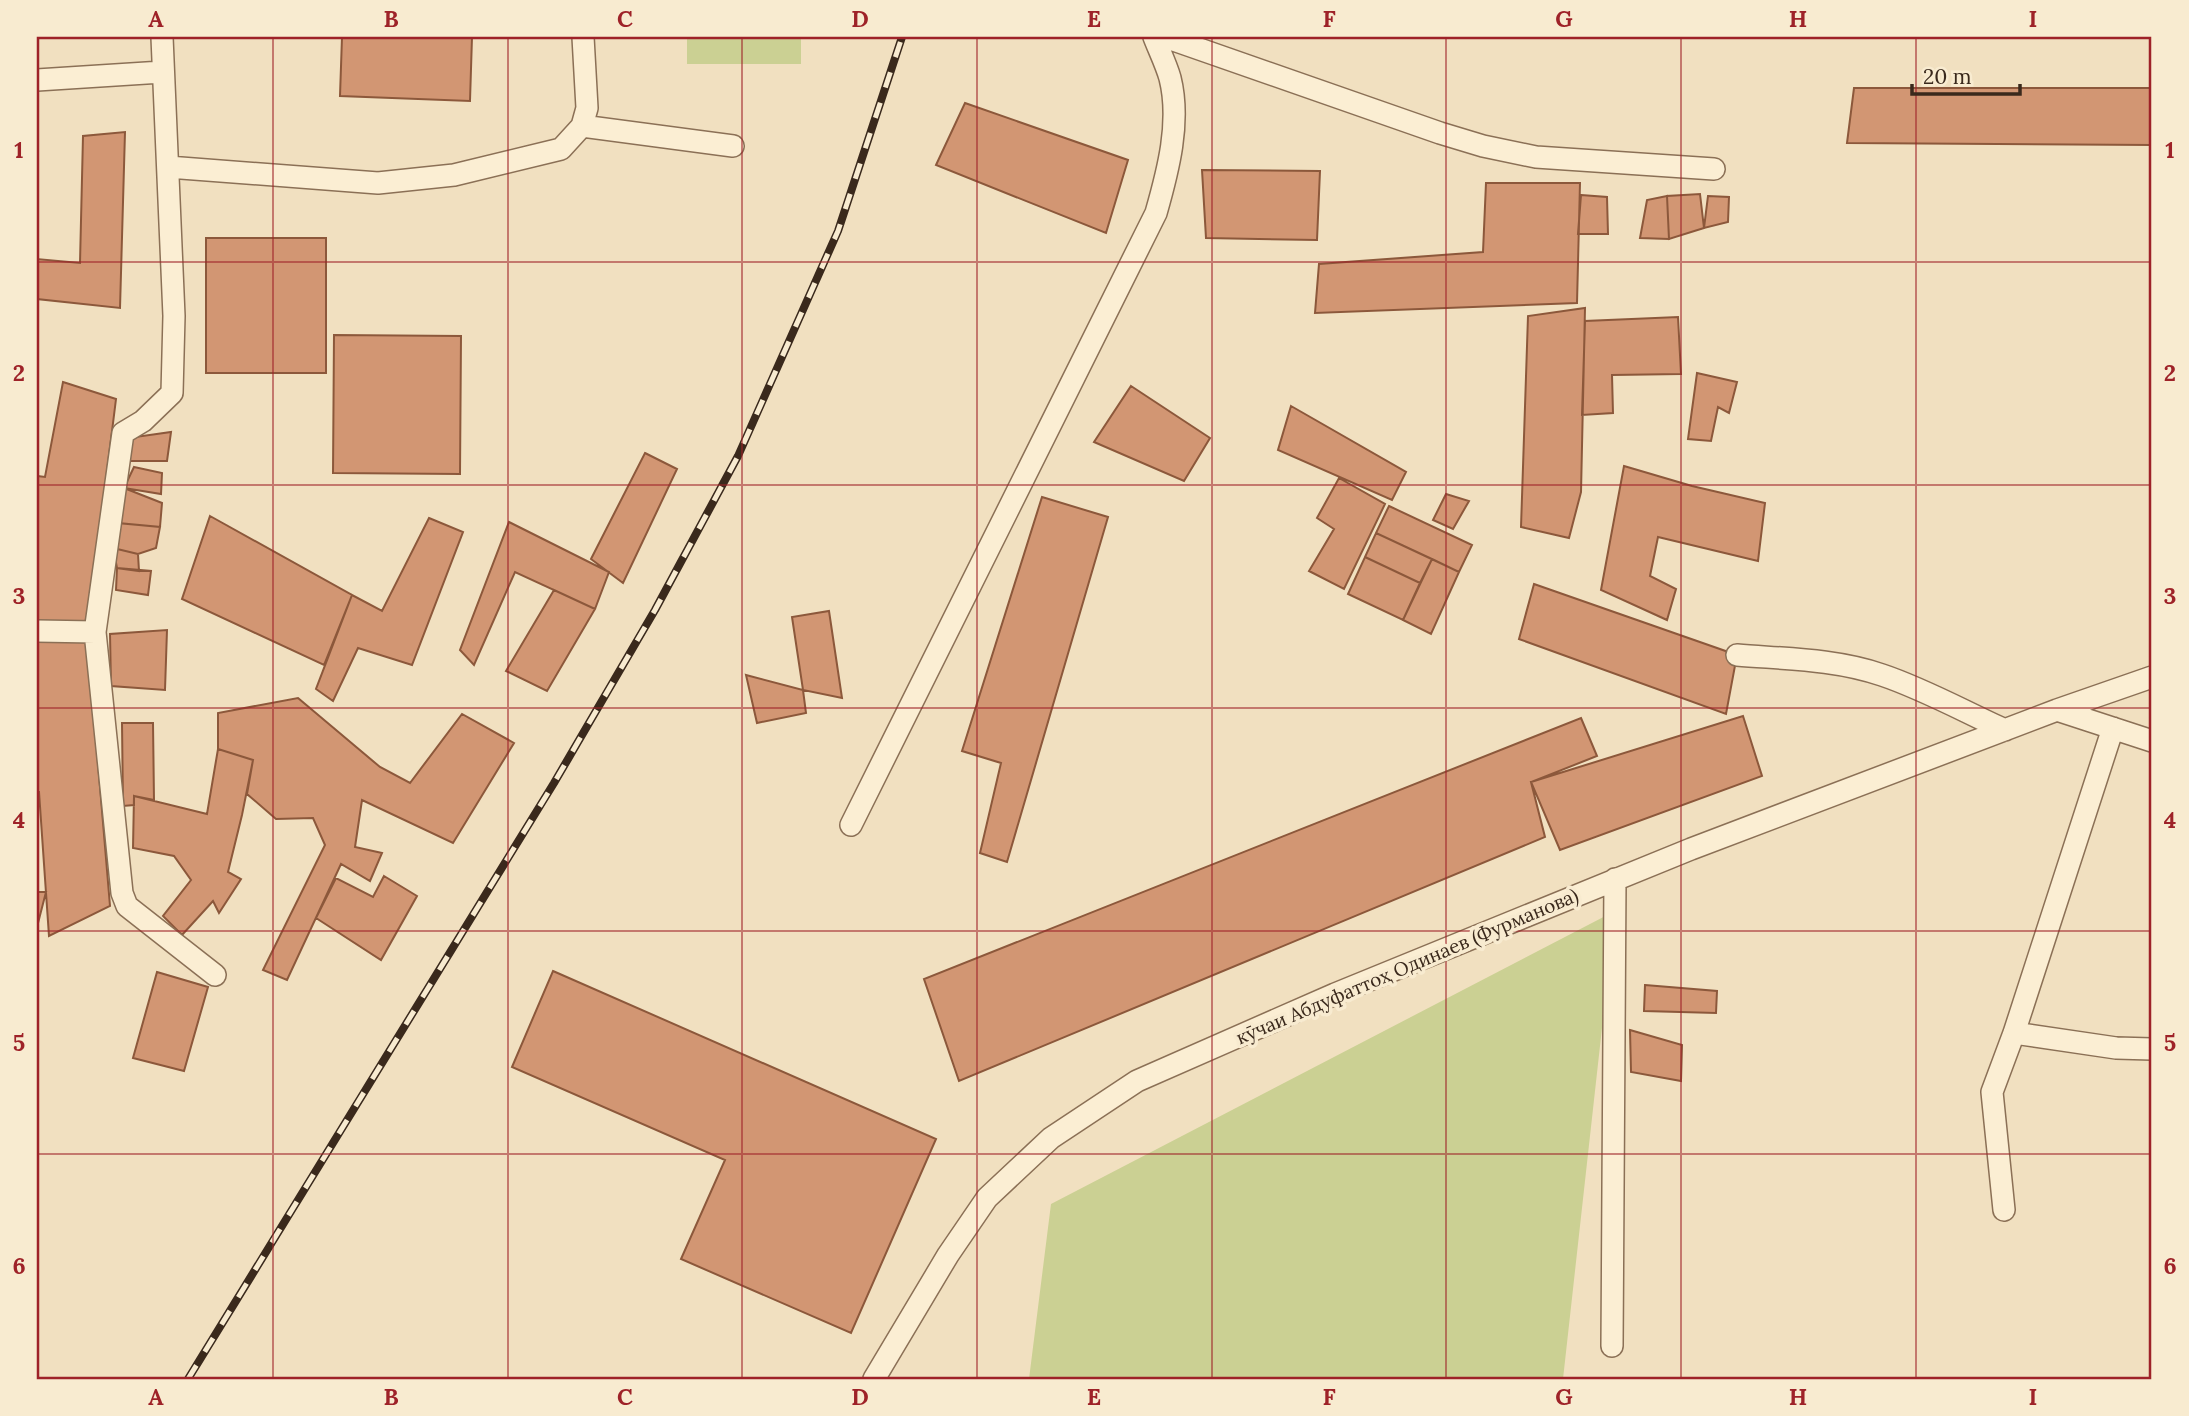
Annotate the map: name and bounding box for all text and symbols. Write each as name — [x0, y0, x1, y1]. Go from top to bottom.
text: A — [148, 4, 164, 33]
text: B — [383, 4, 399, 33]
text: C — [617, 4, 633, 33]
text: D — [851, 4, 869, 33]
text: E — [1087, 4, 1101, 33]
text: F — [1322, 4, 1336, 33]
text: G — [1555, 4, 1573, 33]
text: H — [1789, 4, 1807, 33]
text: I — [2029, 4, 2037, 33]
scale bar — [1912, 52, 2021, 96]
text: 20 m — [1923, 63, 1972, 90]
text: 1 — [14, 135, 24, 164]
text: 1 — [2165, 135, 2175, 164]
text: 2 — [13, 358, 25, 387]
text: 2 — [2164, 358, 2176, 387]
text: 3 — [13, 581, 25, 610]
text: 3 — [2164, 581, 2176, 610]
text: 4 — [13, 805, 25, 834]
text: 4 — [2164, 805, 2176, 834]
street label: кӯчаи Абдуфаттоҳ Одинаев (Фурманова) — [1232, 883, 1582, 1050]
text: 5 — [13, 1028, 25, 1057]
text: 5 — [2164, 1028, 2176, 1057]
text: 6 — [12, 1251, 26, 1280]
text: 6 — [2163, 1251, 2177, 1280]
text: A — [148, 1382, 164, 1411]
text: B — [383, 1382, 399, 1411]
text: C — [617, 1382, 633, 1411]
text: D — [851, 1382, 869, 1411]
text: E — [1087, 1382, 1101, 1411]
text: F — [1322, 1382, 1336, 1411]
text: G — [1555, 1382, 1573, 1411]
text: H — [1789, 1382, 1807, 1411]
text: I — [2029, 1382, 2037, 1411]

